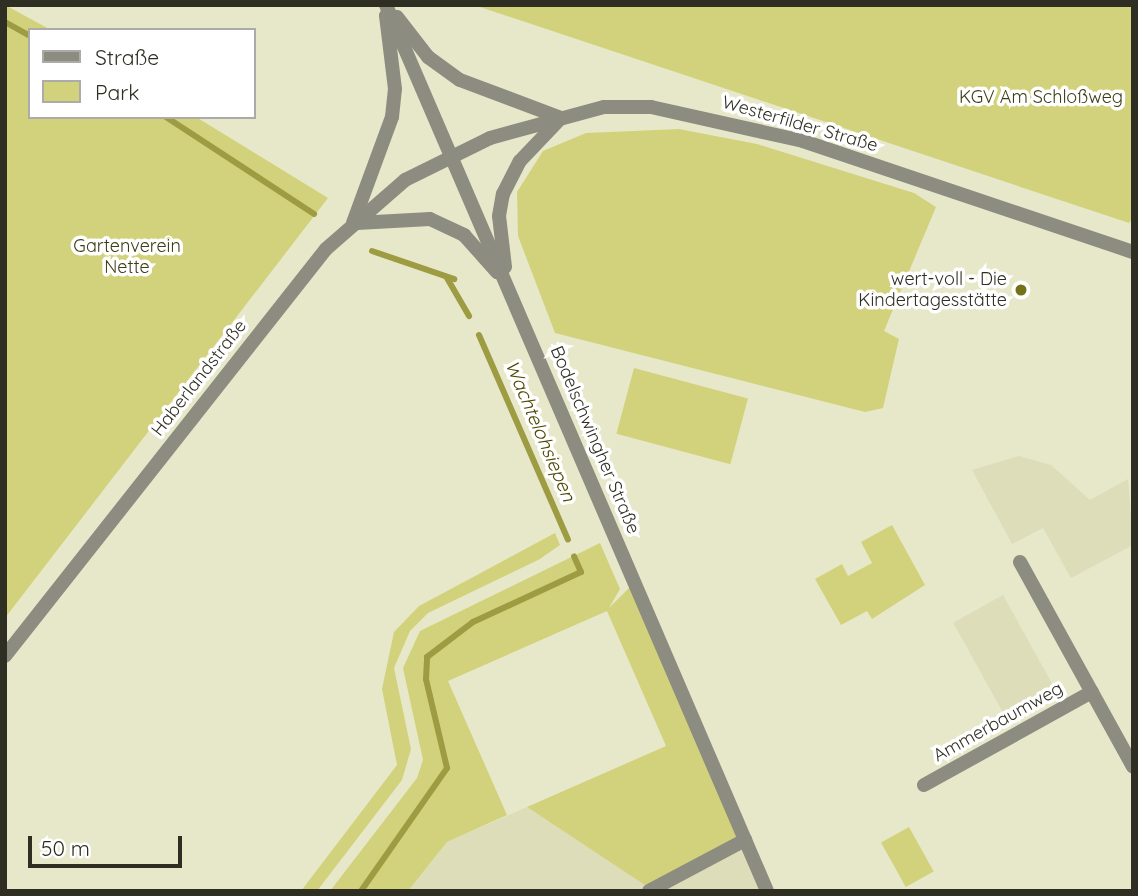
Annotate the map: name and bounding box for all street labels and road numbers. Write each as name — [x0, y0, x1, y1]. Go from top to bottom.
street label: Westerfilder Straße — [720, 91, 880, 157]
street label: Haberlandstraße — [147, 316, 251, 440]
street label: Bodelschwingher Straße — [546, 343, 644, 537]
street label: Ammerbaumweg — [929, 677, 1067, 767]

